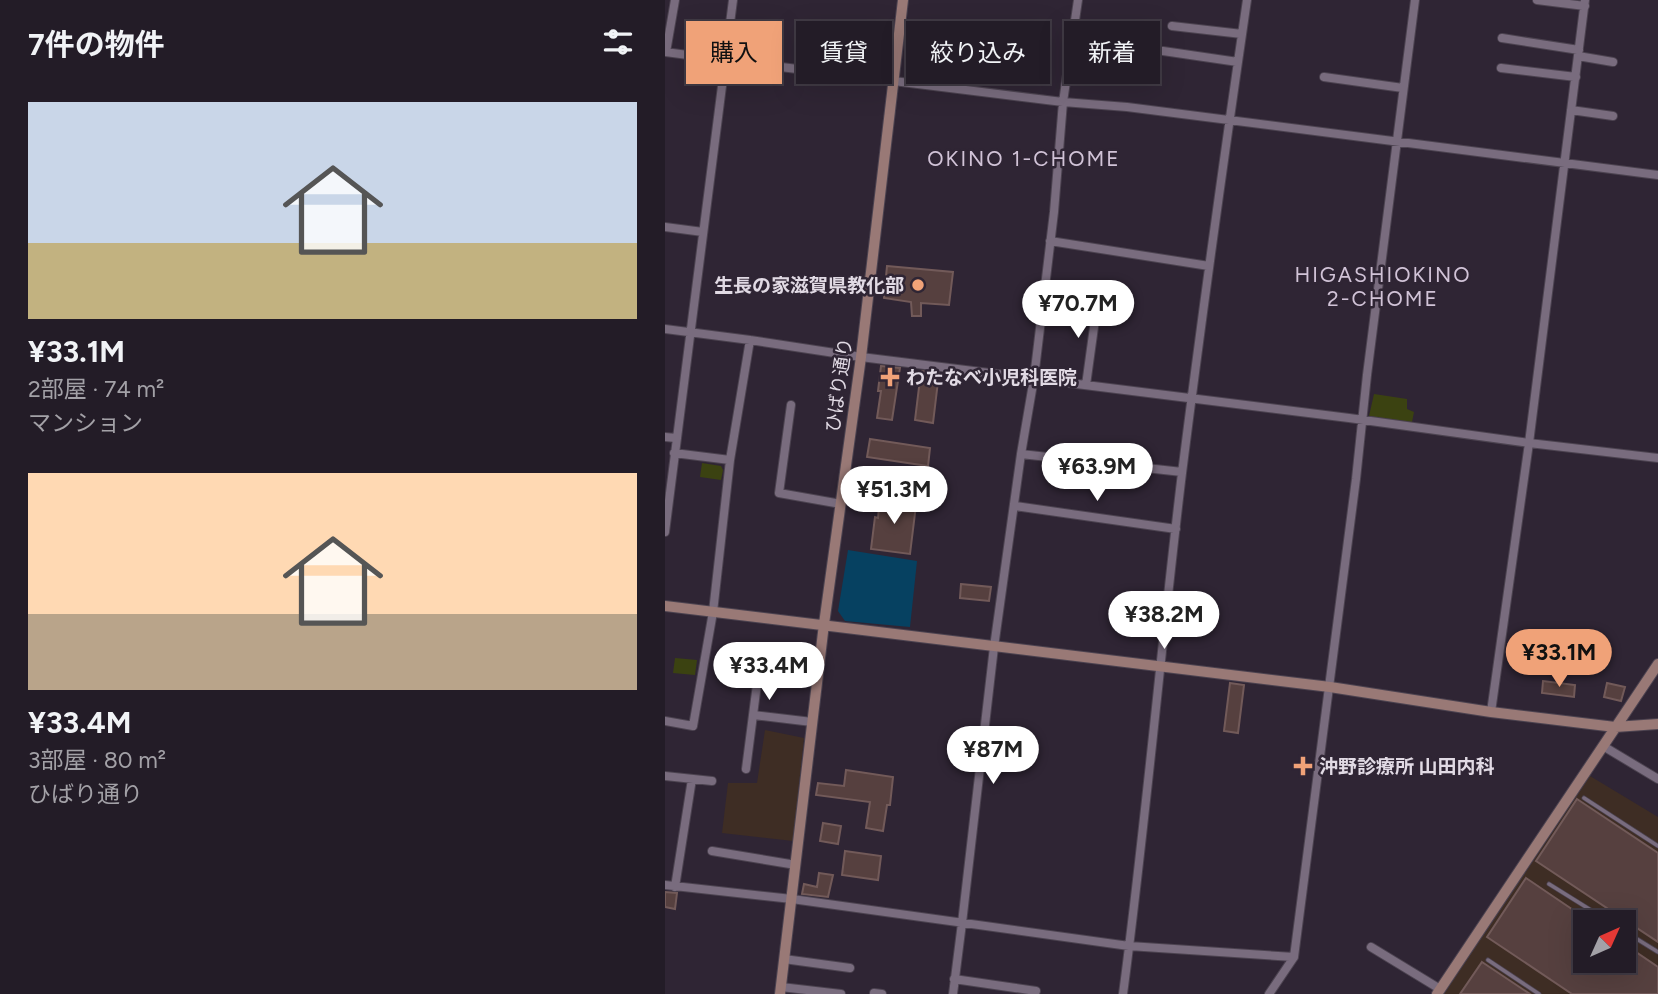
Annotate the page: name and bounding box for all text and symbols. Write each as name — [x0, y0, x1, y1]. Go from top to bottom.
chip: 購入 — [686, 21, 782, 84]
chip: 賃貸 — [796, 21, 892, 84]
chip: 絞り込み — [906, 21, 1050, 84]
chip: 新着 — [1064, 21, 1160, 84]
icon: filters — [599, 23, 637, 61]
text: 7件の物件 — [28, 26, 165, 63]
district label: OKINO 1-CHOME — [927, 146, 1121, 171]
icon: home — [270, 147, 396, 273]
district label: HIGASHIOKINO 2-CHOME — [1294, 262, 1472, 311]
place label: 生長の家滋賀県教化部 — [714, 274, 904, 297]
marker: 生長の家滋賀県教化部 — [910, 277, 926, 293]
pin: ¥70.7M — [1021, 280, 1135, 340]
text: ¥70.7M — [1038, 289, 1118, 317]
text: ¥33.1M — [28, 333, 125, 370]
street label: ひばり通り — [821, 336, 857, 434]
place label: わたなべ小児科医院 — [906, 366, 1077, 389]
marker: わたなべ小児科医院 — [880, 367, 900, 387]
text: 2部屋 · 74 m² — [28, 375, 164, 403]
text: マンション — [28, 409, 143, 437]
pin: ¥63.9M — [1040, 444, 1154, 503]
text: ¥63.9M — [1058, 452, 1136, 480]
pin: ¥51.3M — [837, 466, 951, 526]
text: ¥51.3M — [857, 475, 931, 503]
icon: home — [270, 518, 396, 644]
pin: ¥38.2M — [1107, 592, 1221, 651]
text: ¥38.2M — [1124, 600, 1204, 628]
pin: ¥33.1M — [1502, 630, 1616, 689]
text: ¥33.1M — [1522, 638, 1596, 666]
pin: ¥33.4M — [712, 642, 826, 702]
text: ¥33.4M — [729, 651, 809, 679]
text: ¥33.4M — [28, 704, 131, 741]
pin: ¥87M — [952, 726, 1034, 786]
text: ¥87M — [963, 735, 1023, 763]
text: 3部屋 · 80 m² — [28, 746, 166, 774]
place label: 沖野診療所 山田内科 — [1319, 755, 1495, 778]
marker: 沖野診療所 山田内科 — [1293, 756, 1313, 776]
text: ひばり通り — [28, 780, 143, 808]
north arrow — [1573, 910, 1636, 973]
map controls — [1573, 910, 1636, 973]

